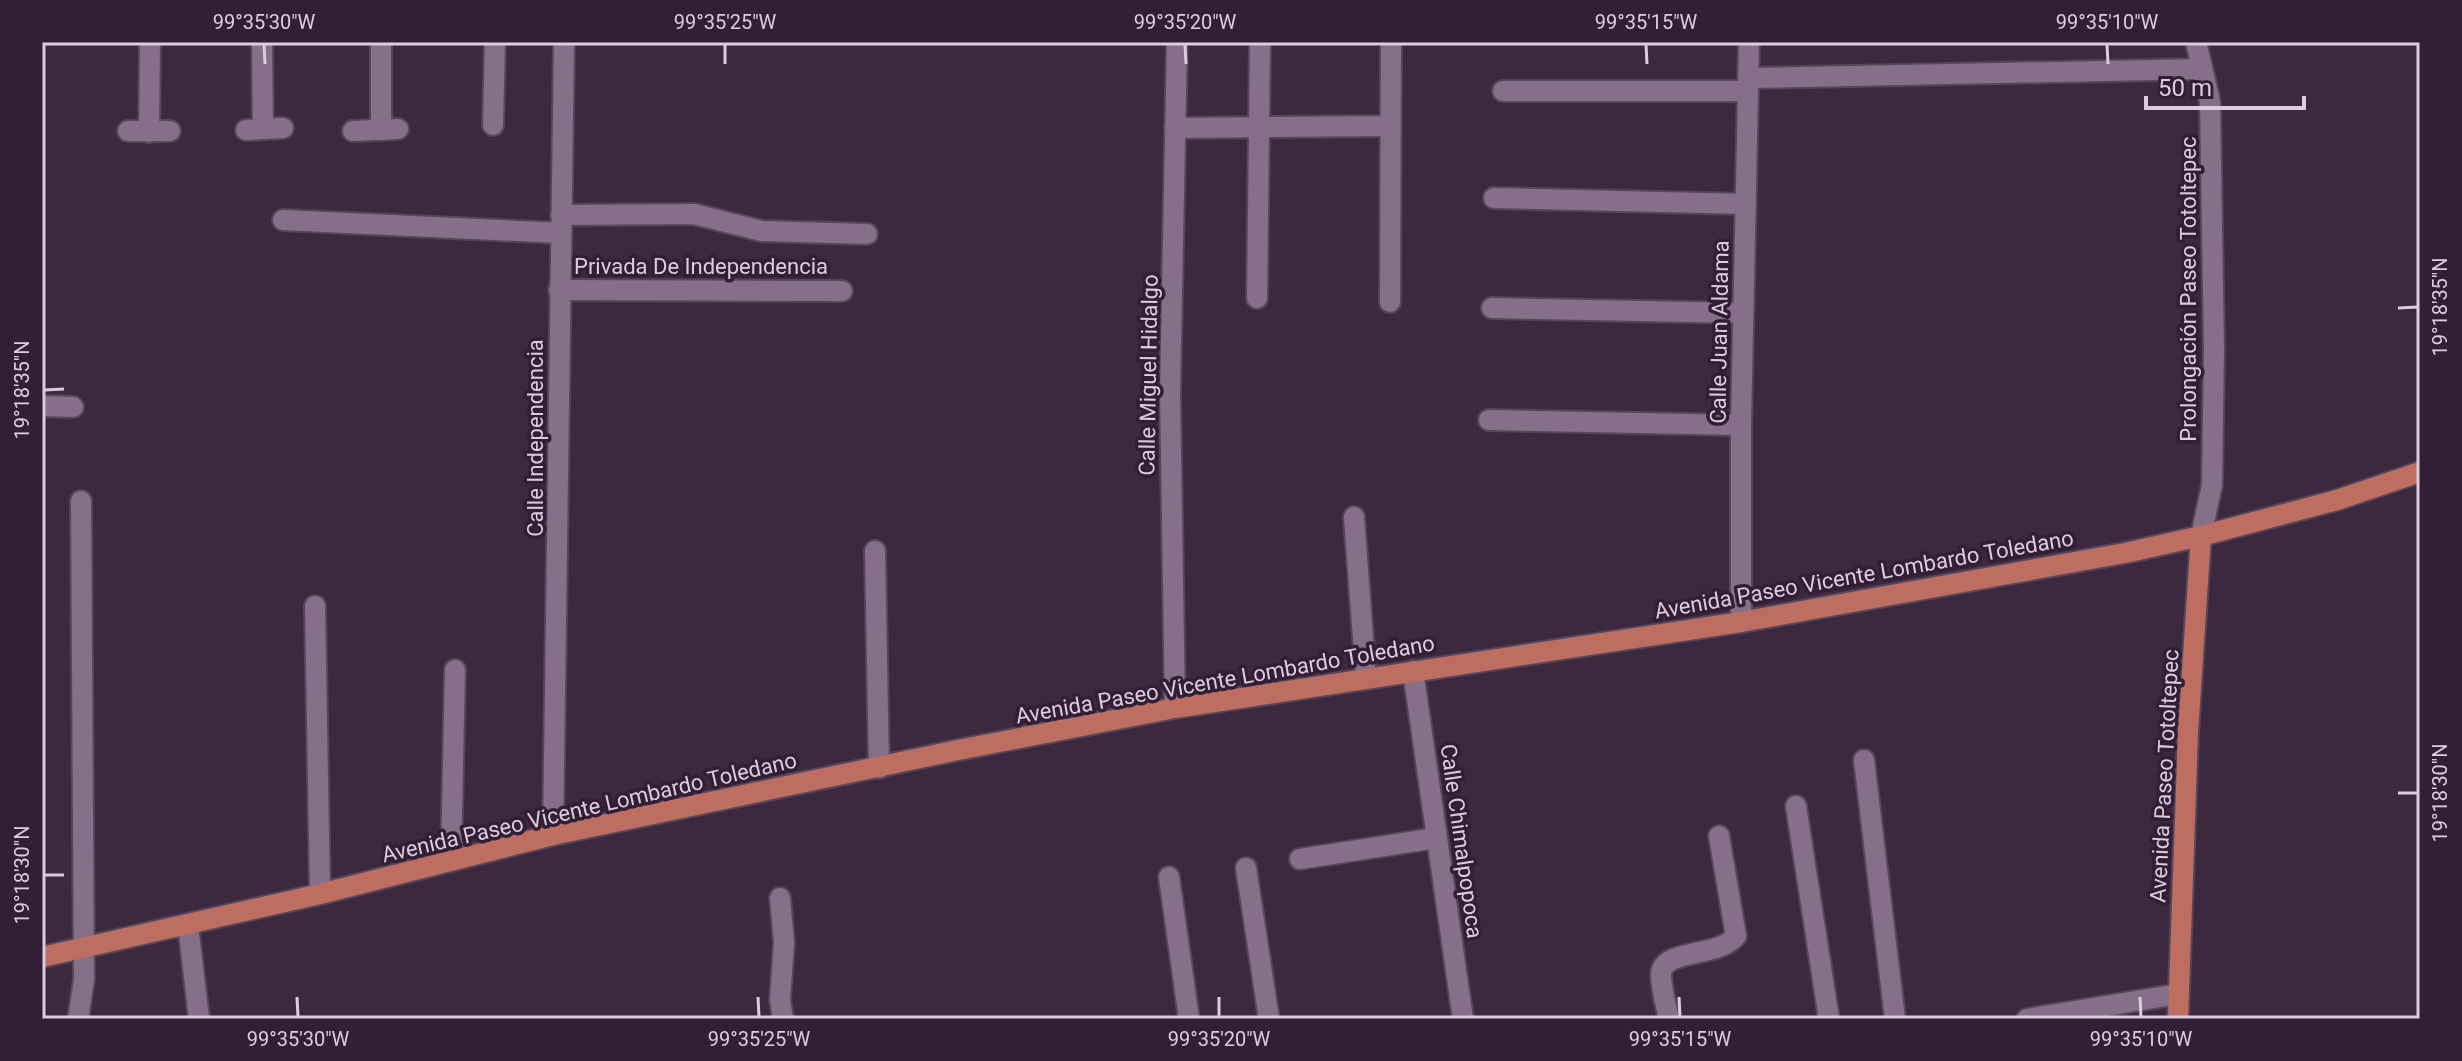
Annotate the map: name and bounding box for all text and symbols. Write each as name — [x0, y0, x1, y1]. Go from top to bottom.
text: 99°35'30"W — [213, 10, 316, 34]
text: 99°35'25"W — [674, 10, 777, 34]
text: 99°35'20"W — [1134, 10, 1237, 34]
text: 99°35'15"W — [1595, 10, 1698, 34]
text: 99°35'10"W — [2056, 10, 2159, 34]
scale bar — [2146, 60, 2304, 110]
text: 50 m — [2158, 74, 2212, 102]
street label: Prolongación Paseo Totoltepec — [2176, 136, 2201, 442]
street label: Calle Juan Aldama — [1705, 240, 1734, 424]
street label: Privada De Independencia — [574, 254, 828, 279]
text: 19°18'35"N — [2428, 257, 2452, 357]
street label: Calle Miguel Hidalgo — [1134, 274, 1163, 476]
street label: Calle Independencia — [523, 339, 548, 537]
text: 19°18'35"N — [10, 340, 34, 440]
street label: Avenida Paseo Vicente Lombardo Toledano — [1653, 525, 2076, 624]
street label: Avenida Paseo Vicente Lombardo Toledano — [1014, 630, 1437, 729]
street label: Avenida Paseo Totoltepec — [2145, 649, 2184, 903]
street label: Calle Chimalpopoca — [1436, 742, 1488, 940]
text: 19°18'30"N — [2428, 743, 2452, 843]
street label: Avenida Paseo Vicente Lombardo Toledano — [379, 748, 799, 867]
text: 19°18'30"N — [10, 825, 34, 925]
text: 99°35'30"W — [247, 1027, 350, 1051]
text: 99°35'25"W — [708, 1027, 811, 1051]
text: 99°35'20"W — [1168, 1027, 1271, 1051]
text: 99°35'15"W — [1629, 1027, 1732, 1051]
text: 99°35'10"W — [2090, 1027, 2193, 1051]

